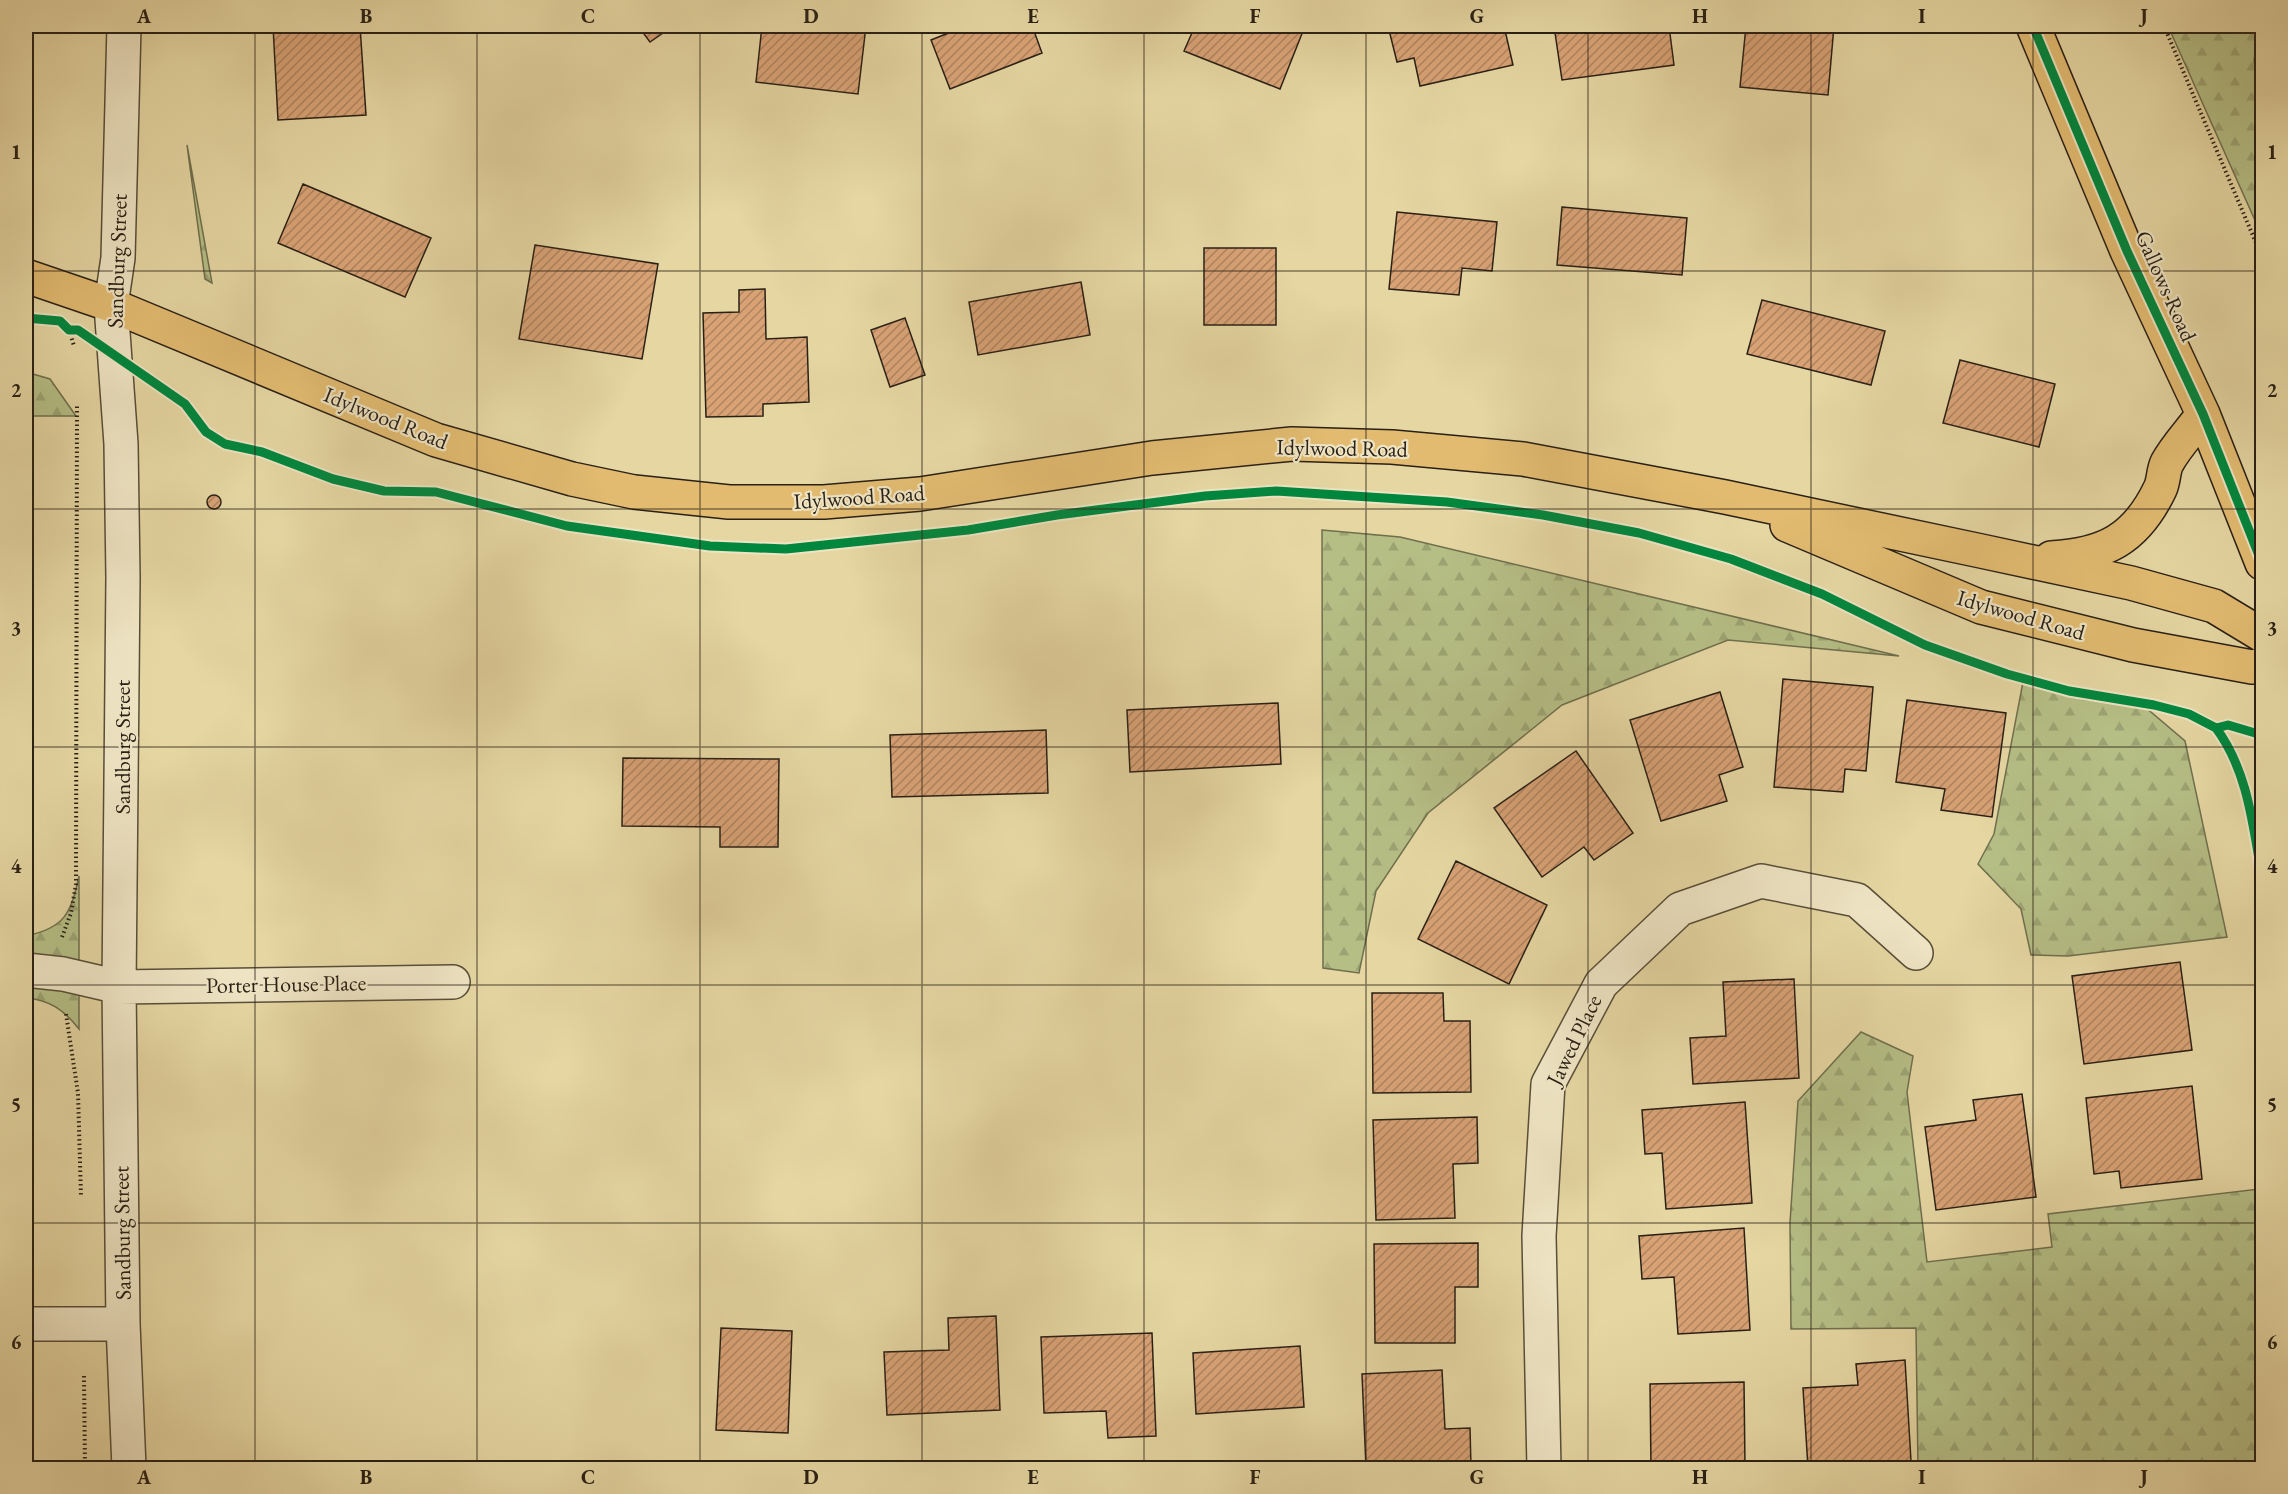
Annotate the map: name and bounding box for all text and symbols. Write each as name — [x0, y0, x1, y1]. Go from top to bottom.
text: A — [136, 3, 152, 29]
text: B — [360, 3, 372, 29]
text: C — [581, 3, 595, 29]
text: D — [803, 3, 819, 29]
text: E — [1027, 3, 1039, 29]
text: F — [1250, 3, 1261, 29]
text: G — [1470, 3, 1484, 29]
text: H — [1692, 3, 1708, 29]
text: I — [1918, 3, 1926, 29]
text: J — [2138, 3, 2148, 29]
text: 1 — [11, 139, 21, 165]
text: 1 — [2267, 139, 2277, 165]
street label: Sandburg Street — [100, 193, 134, 329]
street label: Gallows Road — [2129, 226, 2204, 347]
text: 2 — [11, 377, 22, 403]
text: 2 — [2267, 377, 2278, 403]
street label: Idylwood Road — [320, 380, 453, 456]
street label: Idylwood Road — [1276, 432, 1409, 464]
street label: Idylwood Road — [792, 478, 926, 516]
street label: Idylwood Road — [1954, 583, 2089, 647]
text: 3 — [11, 615, 21, 641]
text: 3 — [2267, 615, 2277, 641]
street label: Sandburg Street — [108, 680, 137, 814]
text: 4 — [11, 853, 22, 879]
text: 4 — [2267, 853, 2278, 879]
street label: Porter House Place — [206, 968, 367, 1000]
street label: Jawed Place — [1539, 989, 1609, 1092]
text: 5 — [11, 1091, 21, 1117]
text: 5 — [2267, 1091, 2277, 1117]
street label: Sandburg Street — [106, 1166, 138, 1300]
text: 6 — [11, 1329, 22, 1355]
text: 6 — [2267, 1329, 2278, 1355]
text: A — [136, 1464, 152, 1490]
text: B — [360, 1464, 372, 1490]
text: C — [581, 1464, 595, 1490]
text: D — [803, 1464, 819, 1490]
text: E — [1027, 1464, 1039, 1490]
text: F — [1250, 1464, 1261, 1490]
text: G — [1470, 1464, 1484, 1490]
text: H — [1692, 1464, 1708, 1490]
text: I — [1918, 1464, 1926, 1490]
text: J — [2138, 1464, 2148, 1490]

